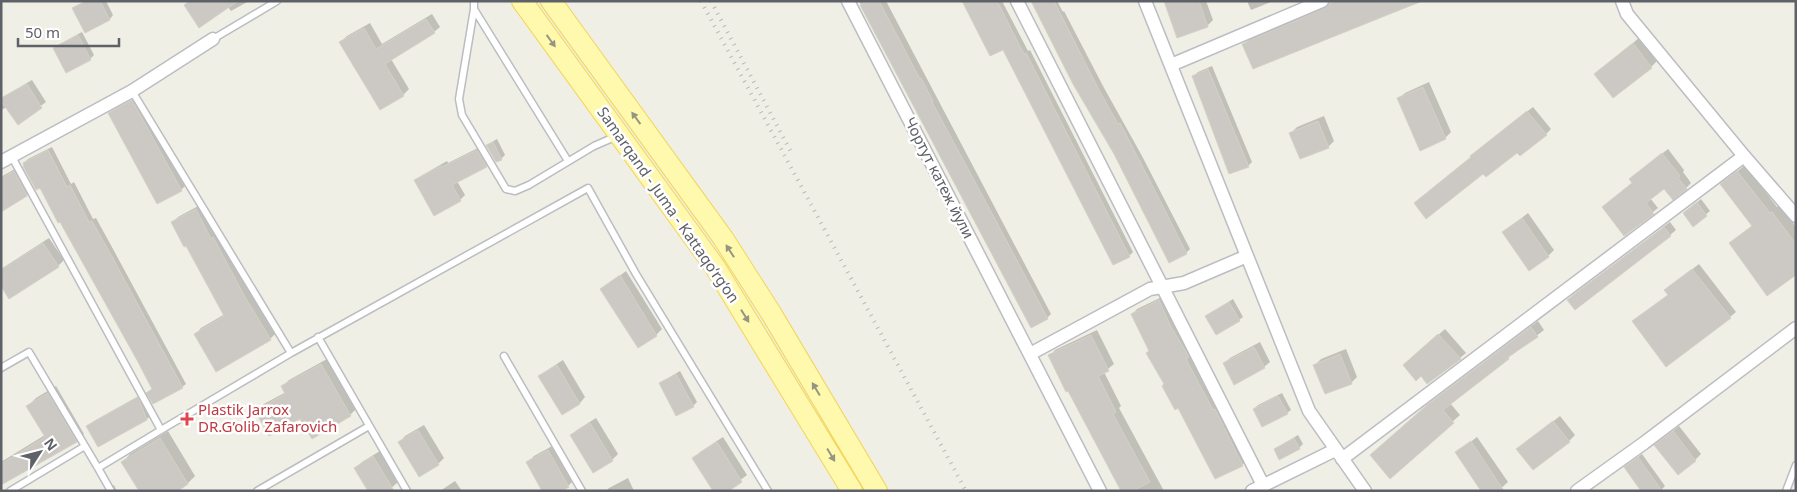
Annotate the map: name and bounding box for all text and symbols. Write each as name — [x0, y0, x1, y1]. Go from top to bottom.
scale bar — [18, 15, 119, 47]
text: 50 m — [25, 22, 60, 42]
one-way arrow — [546, 34, 556, 48]
street label: Samarqand - Juma - Kattaqo‘rg‘on — [593, 102, 744, 306]
one-way arrow — [631, 112, 642, 125]
street label: Чортут катеж йули — [901, 113, 979, 242]
one-way arrow — [726, 244, 735, 257]
one-way arrow — [741, 310, 750, 323]
one-way arrow — [811, 382, 820, 395]
place label: Plastik Jarrox DR.G’olib Zafarovich — [198, 399, 337, 436]
marker: Plastik Jarrox DR.G’olib Zafarovich — [180, 412, 194, 426]
north arrow — [15, 427, 65, 477]
text: N — [40, 434, 62, 454]
one-way arrow — [826, 448, 835, 461]

